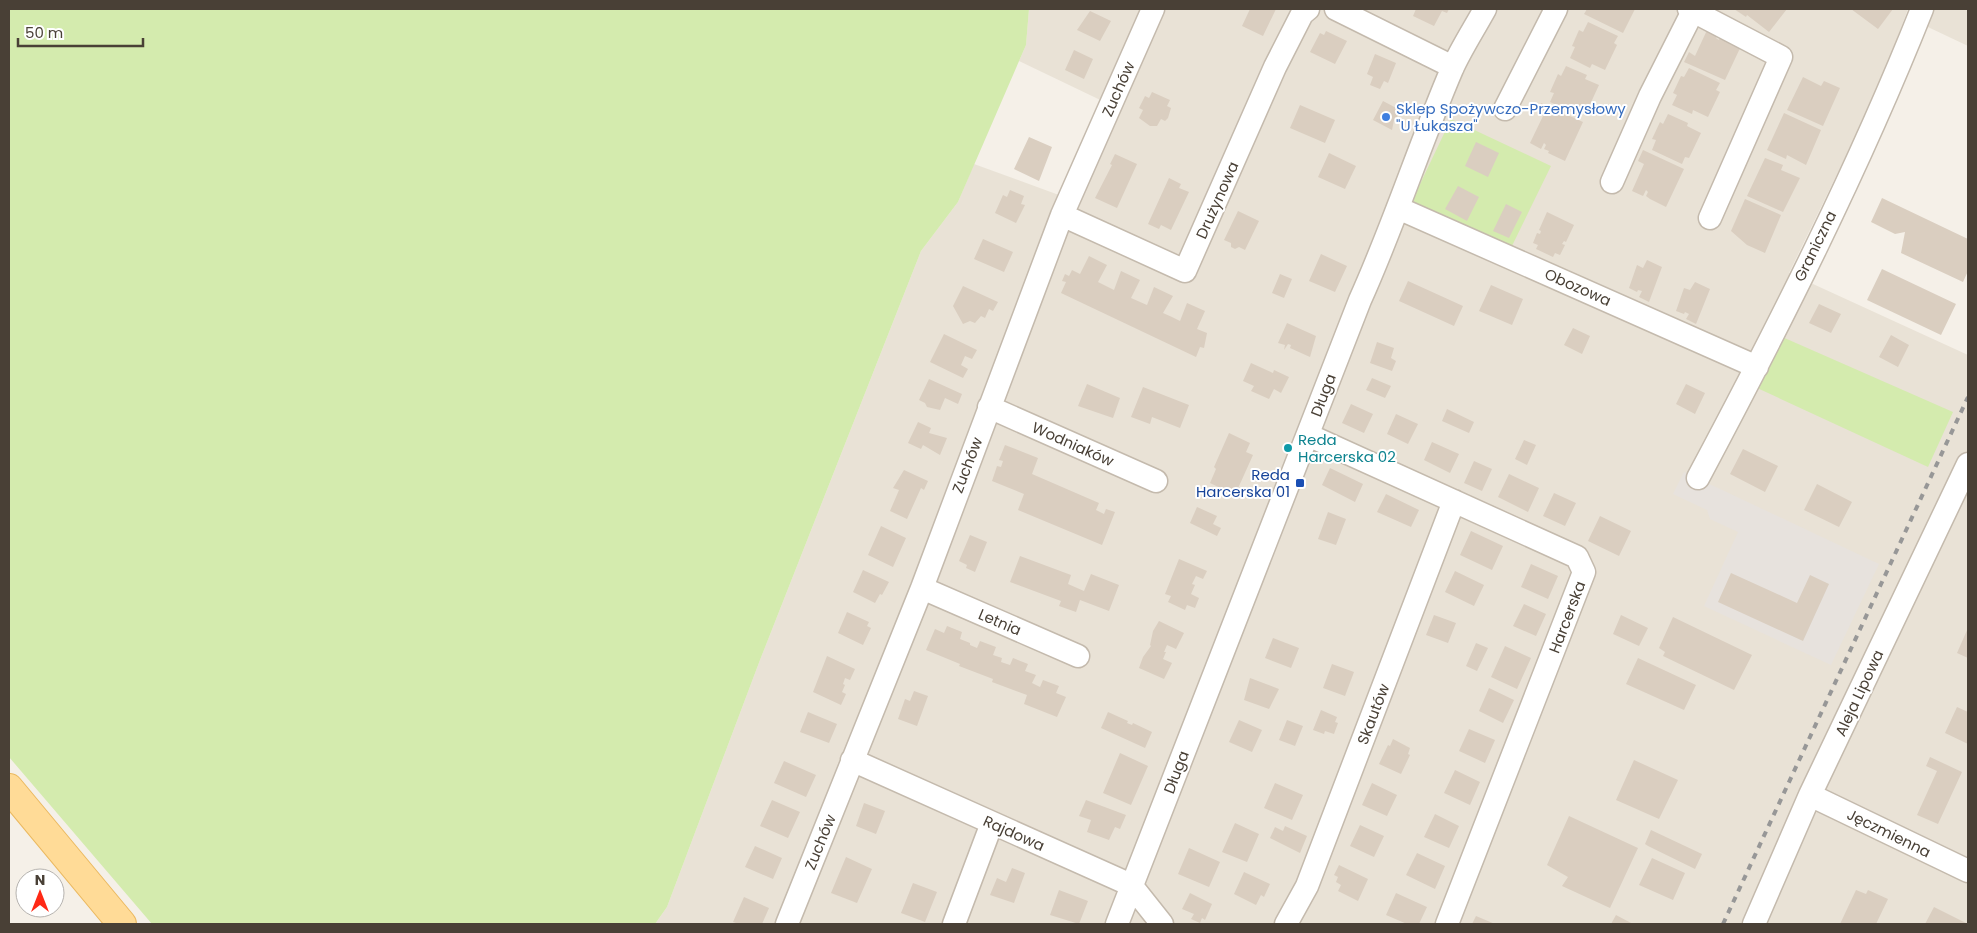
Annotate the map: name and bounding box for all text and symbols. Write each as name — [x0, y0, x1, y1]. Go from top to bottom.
scale bar — [18, 15, 142, 47]
text: 50 m — [25, 22, 63, 43]
street label: Zuchów — [1097, 57, 1140, 120]
place label: Sklep Spożywczo-Przemysłowy "U Łukasza" — [1396, 98, 1626, 136]
marker: Sklep Spożywczo-Przemysłowy "U Łukasza" — [1380, 111, 1392, 123]
street label: Drużynowa — [1191, 158, 1243, 242]
street label: Graniczna — [1789, 207, 1841, 285]
street label: Obozowa — [1542, 263, 1614, 311]
street label: Długa — [1305, 371, 1341, 419]
street label: Wodniaków — [1029, 417, 1118, 472]
place label: Reda Harcerska 02 — [1298, 429, 1396, 467]
street label: Zuchów — [947, 433, 988, 496]
marker: Reda Harcerska 02 — [1282, 442, 1294, 454]
place label: Reda Harcerska 01 — [1196, 464, 1290, 502]
marker: Reda Harcerska 01 — [1294, 477, 1306, 489]
street label: Harcerska — [1544, 578, 1590, 656]
street label: Letnia — [975, 604, 1025, 640]
street label: Aleja Lipowa — [1830, 646, 1888, 740]
street label: Skautów — [1352, 680, 1394, 747]
street label: Długa — [1158, 748, 1194, 796]
street label: Jęczmienna — [1844, 804, 1934, 862]
street label: Zuchów — [799, 810, 841, 873]
street label: Rajdowa — [980, 810, 1048, 856]
north arrow — [15, 868, 65, 918]
text: N — [35, 870, 45, 890]

